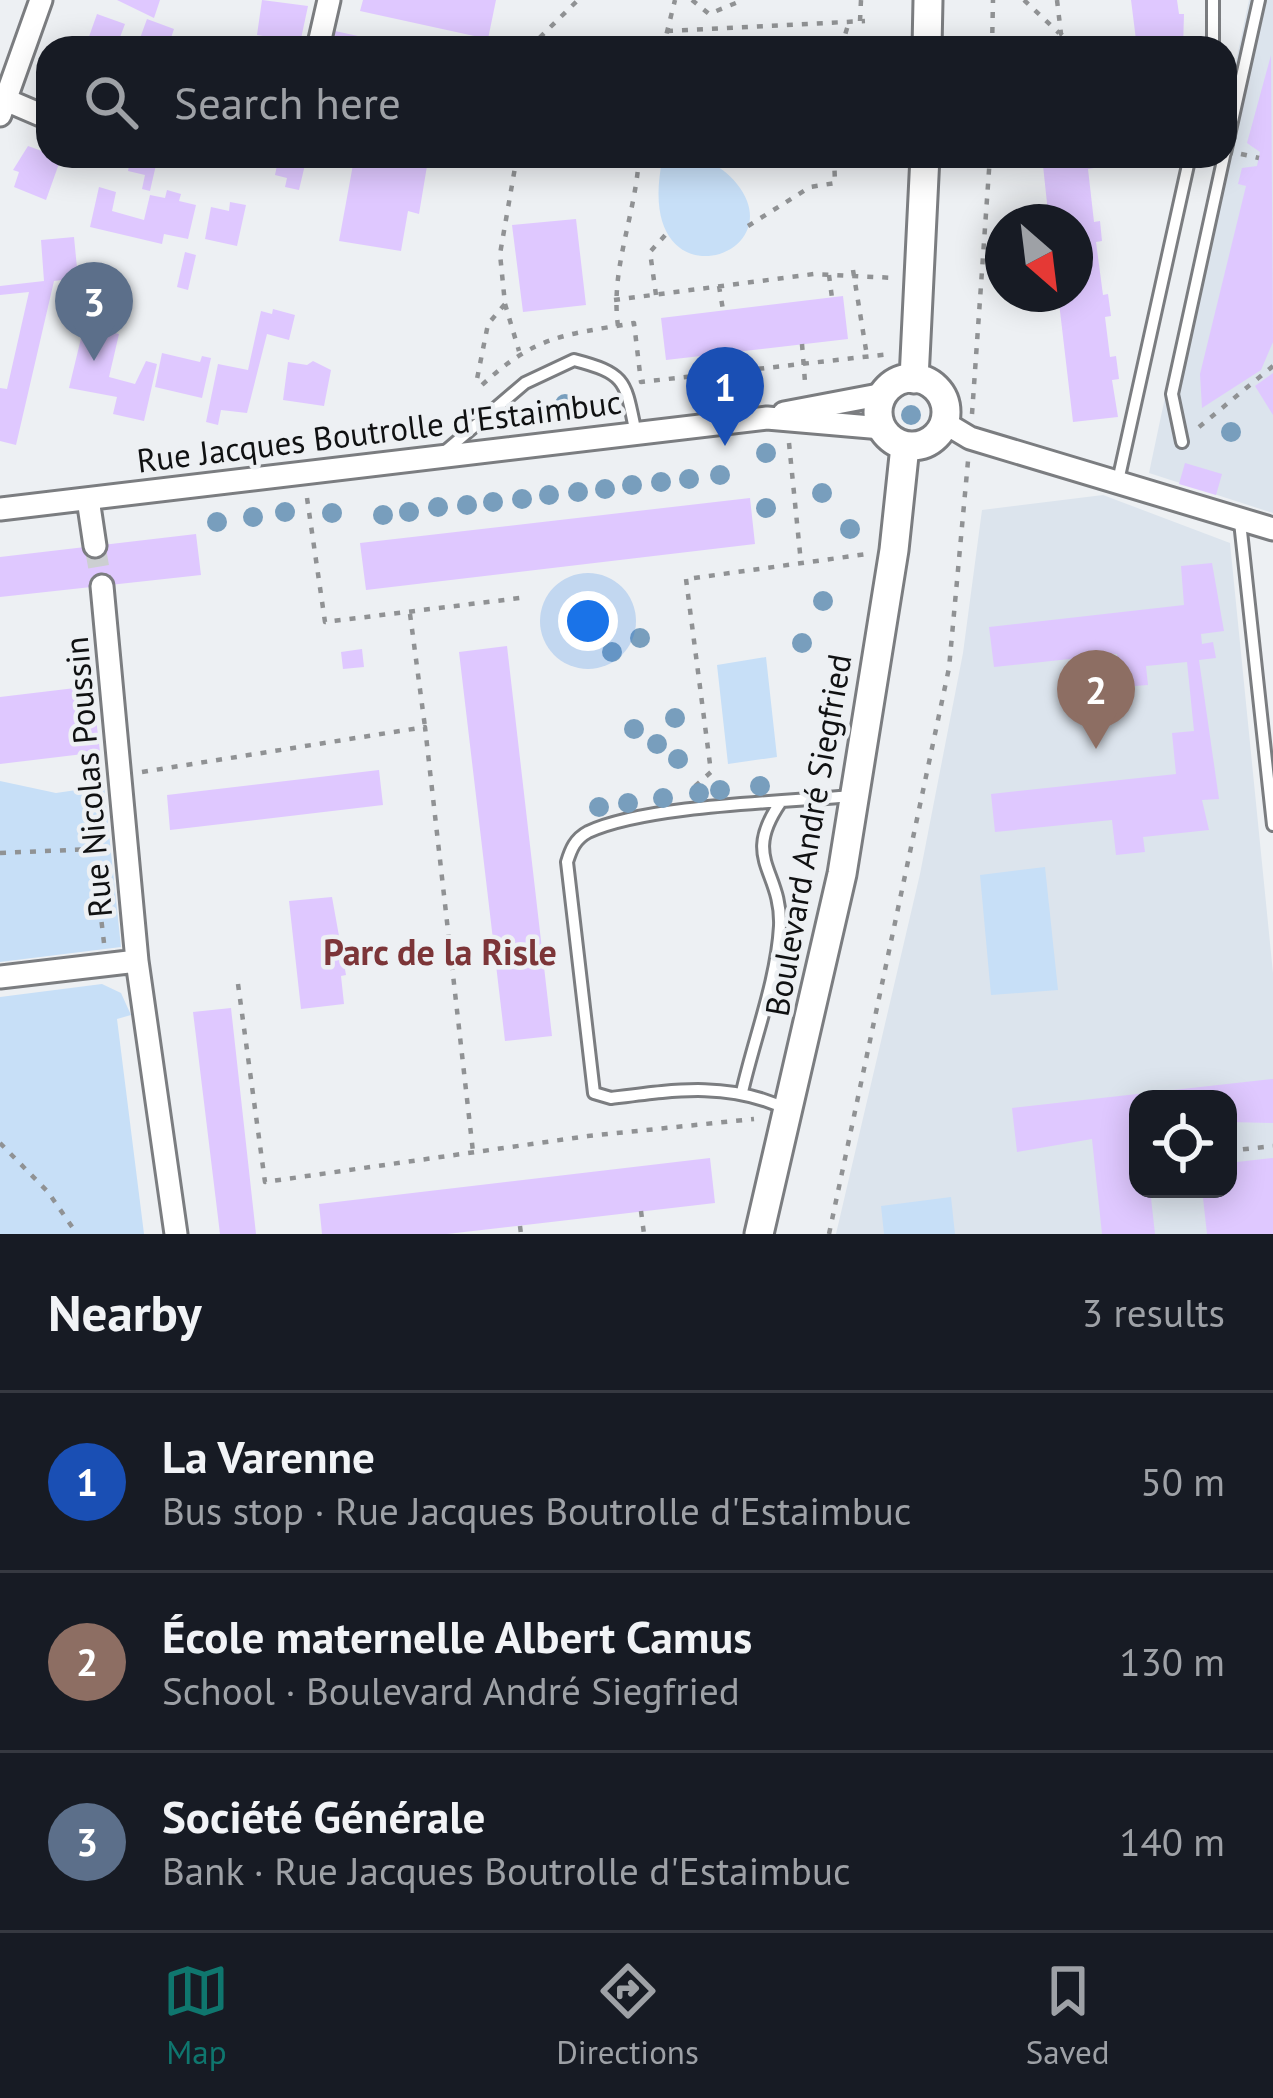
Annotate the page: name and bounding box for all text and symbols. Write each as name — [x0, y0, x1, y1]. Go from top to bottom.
search box — [36, 36, 1237, 168]
icon: search — [78, 69, 144, 135]
text: Search here — [174, 73, 401, 131]
north arrow — [985, 204, 1093, 312]
pin: 3 — [55, 262, 133, 361]
pin: 1 — [686, 347, 764, 446]
street label: Rue Jacques Boutrolle d'Estaimbuc — [134, 379, 624, 482]
your location — [558, 591, 618, 651]
street label: Rue Nicolas Poussin — [54, 635, 121, 919]
street label: Boulevard André Siegfried — [754, 650, 861, 1019]
pin: 2 — [1057, 650, 1135, 749]
district label: Parc de la Risle — [323, 928, 557, 975]
map controls — [1129, 1090, 1237, 1198]
button: locate — [1129, 1090, 1237, 1198]
text: Nearby — [48, 1279, 202, 1345]
text: 3 results — [1082, 1287, 1225, 1338]
text: La Varenne — [162, 1427, 375, 1485]
text: 1 — [76, 1456, 98, 1507]
text: 50 m — [1140, 1456, 1225, 1507]
text: Bus stop · Rue Jacques Boutrolle d'Estaimbuc — [162, 1485, 911, 1536]
text: École maternelle Albert Camus — [162, 1607, 752, 1665]
text: 2 — [76, 1636, 98, 1687]
text: 130 m — [1119, 1636, 1225, 1687]
text: School · Boulevard André Siegfried — [162, 1665, 740, 1716]
text: Société Générale — [162, 1787, 485, 1845]
text: 3 — [76, 1816, 98, 1867]
text: 140 m — [1119, 1816, 1225, 1867]
text: Bank · Rue Jacques Boutrolle d'Estaimbuc — [162, 1845, 851, 1896]
tab: Map — [163, 1958, 229, 2073]
tab: Directions — [556, 1958, 699, 2073]
tab: Saved — [1026, 1958, 1110, 2073]

